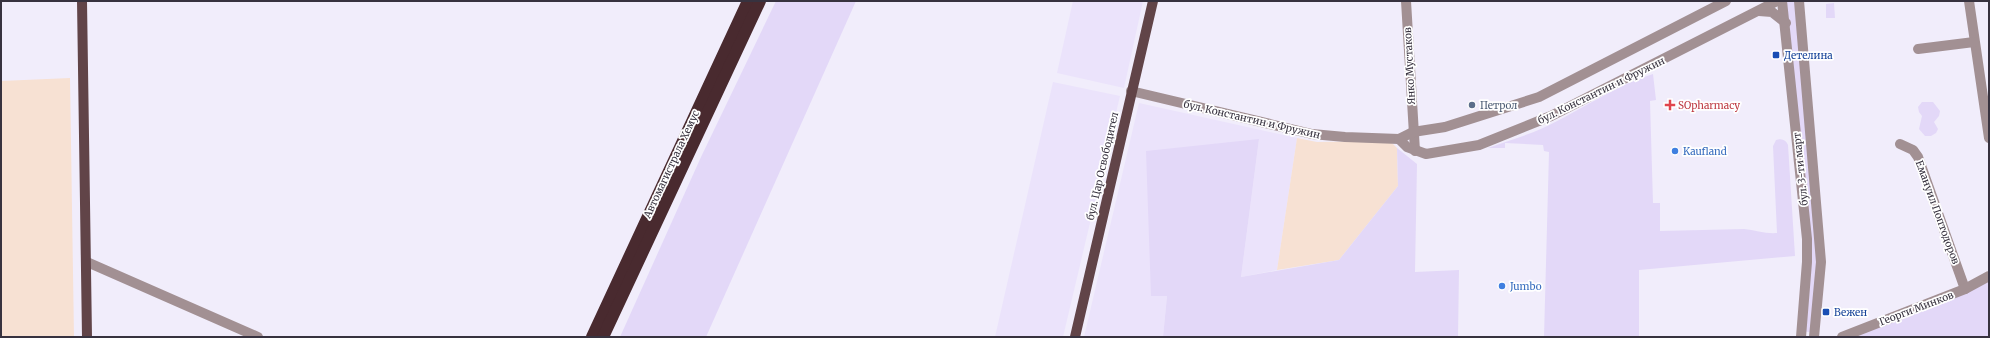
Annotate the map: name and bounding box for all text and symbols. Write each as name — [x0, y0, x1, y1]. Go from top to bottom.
street label: Янко Мустаков — [1401, 27, 1418, 105]
place label: Детелина — [1784, 49, 1833, 62]
marker: Детелина — [1771, 50, 1781, 60]
street label: бул. Константин и Фружин — [1536, 54, 1667, 127]
street label: бул. Константин и Фружин — [1182, 97, 1322, 142]
place label: Петрол — [1480, 99, 1517, 112]
place label: SOpharmacy — [1678, 99, 1740, 112]
marker: Петрол — [1467, 100, 1477, 110]
marker: SOpharmacy — [1665, 100, 1675, 110]
street label: Автомагистрала Хемус — [640, 108, 702, 221]
street label: бул. Цар Освободител — [1084, 111, 1121, 221]
street label: бул. 3-ти март — [1790, 132, 1811, 206]
place label: Kaufland — [1683, 145, 1727, 158]
marker: Kaufland — [1670, 146, 1680, 156]
street label: Емануил Поптодоров — [1913, 158, 1962, 266]
place label: Jumbo — [1509, 280, 1542, 293]
marker: Jumbo — [1497, 281, 1507, 291]
street label: Георги Минков — [1877, 288, 1955, 329]
place label: Вежен — [1834, 306, 1867, 319]
marker: Вежен — [1821, 307, 1831, 317]

